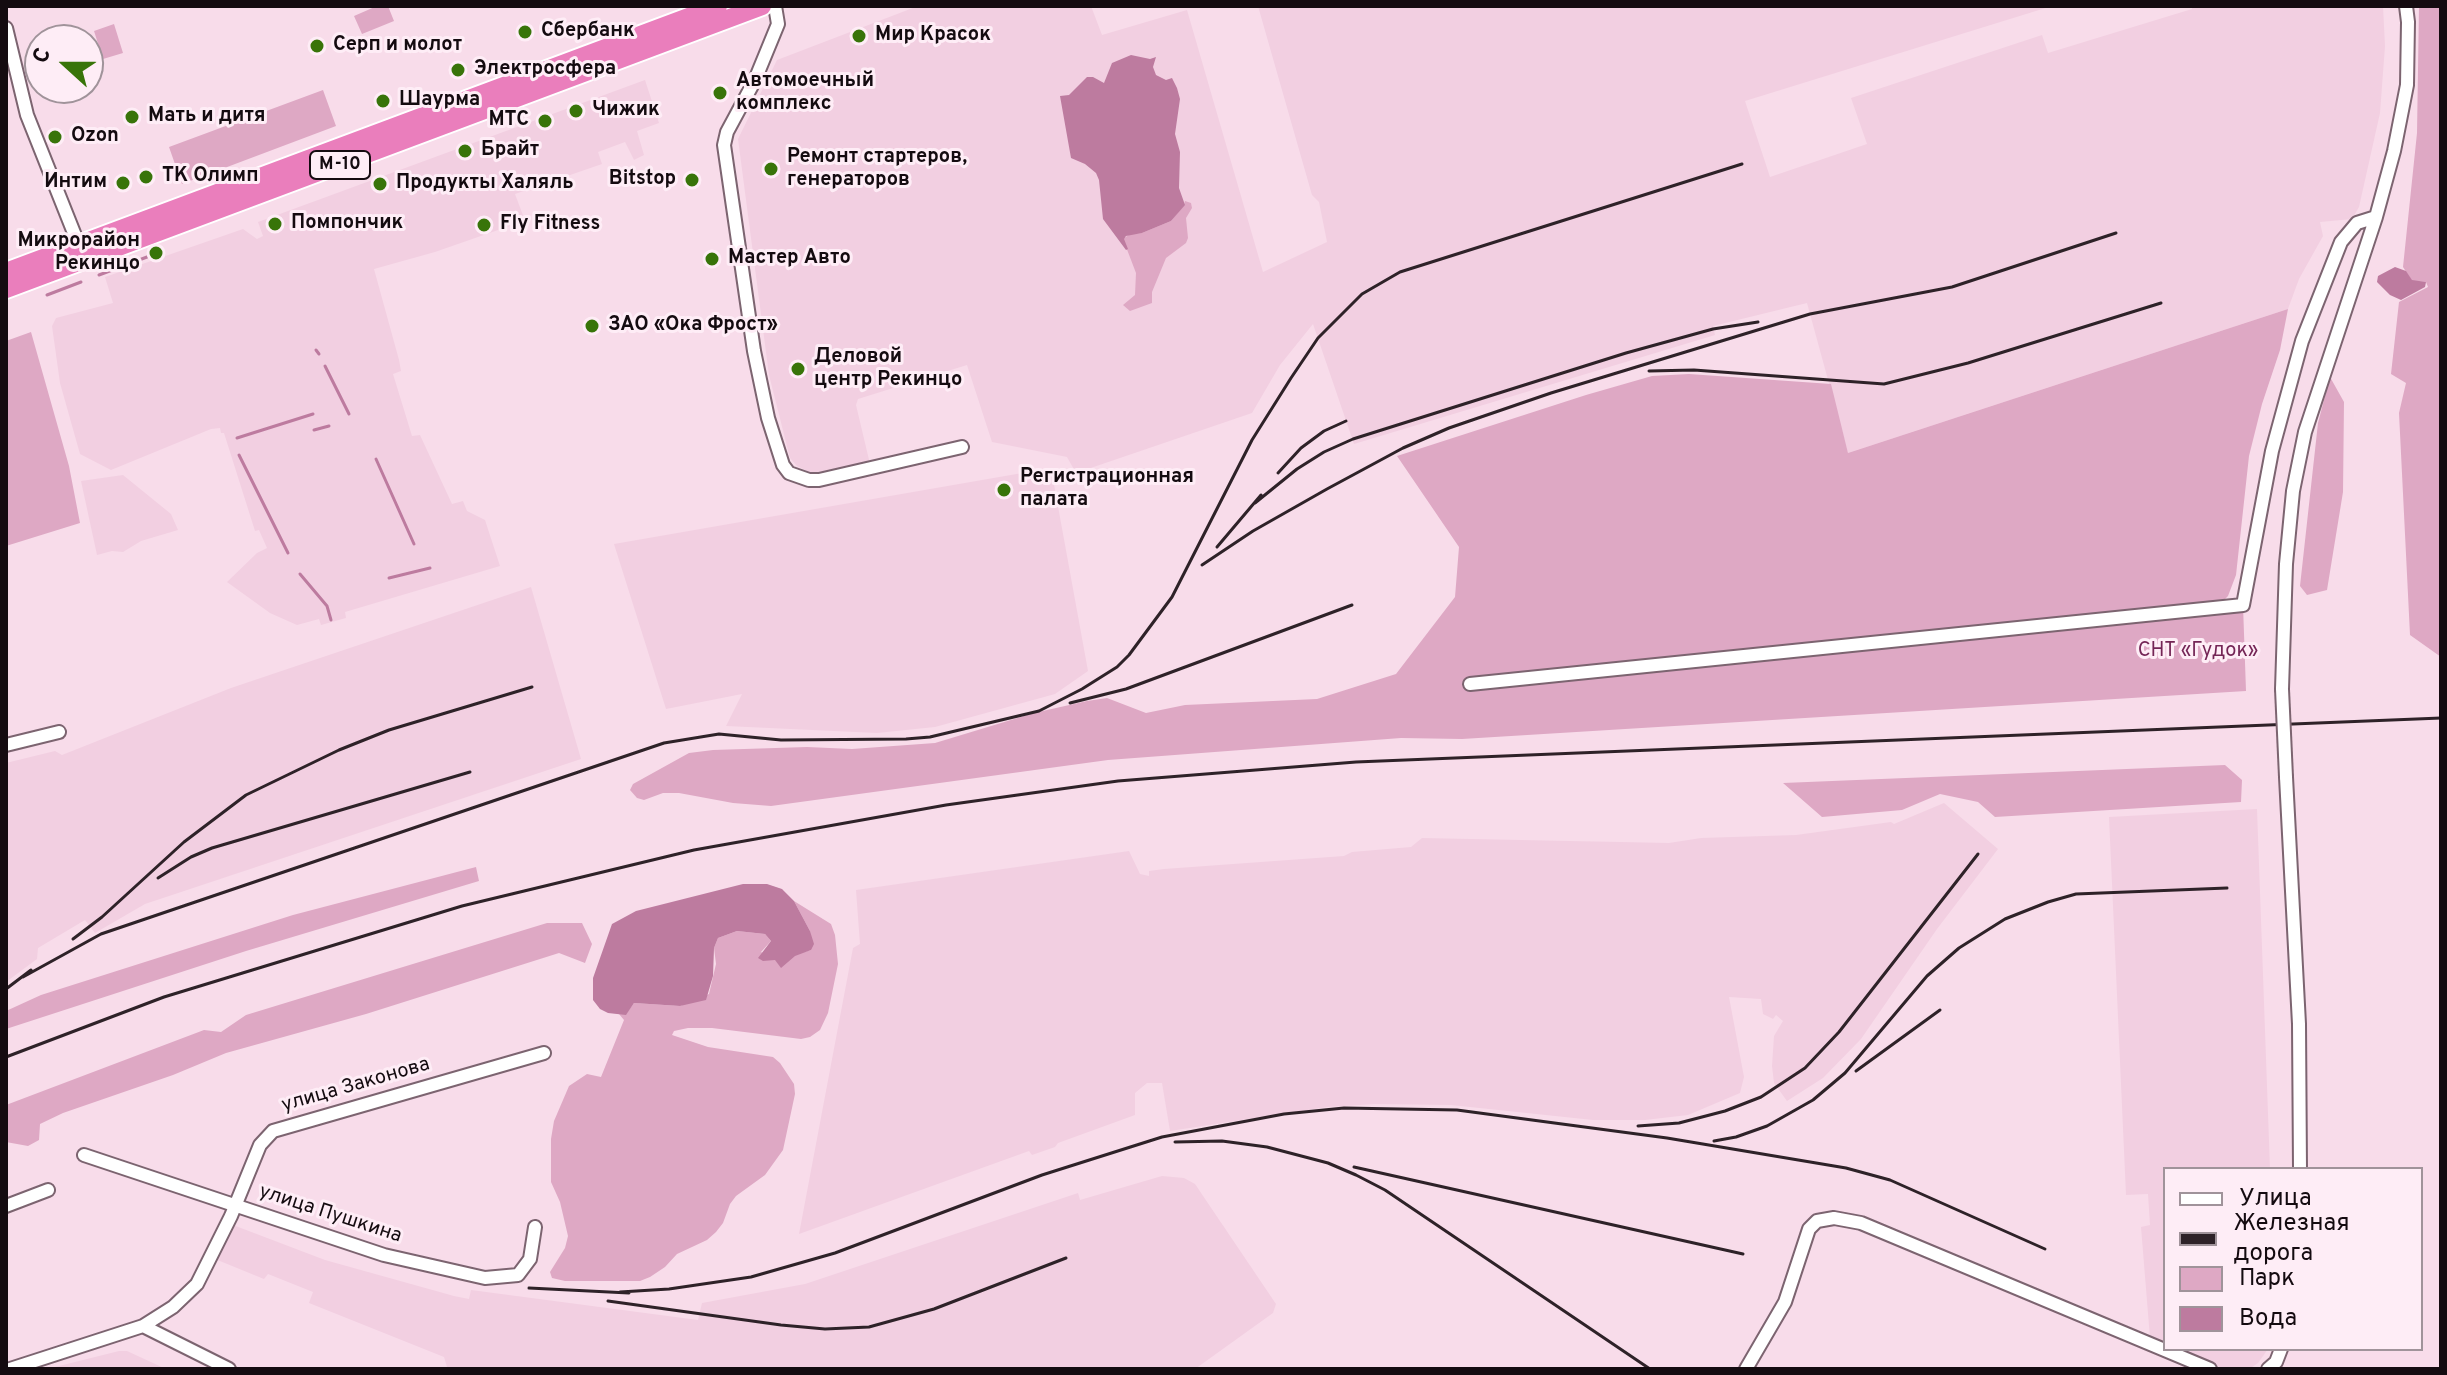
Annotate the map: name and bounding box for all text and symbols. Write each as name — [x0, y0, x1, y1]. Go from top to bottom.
place label: Сбербанк — [541, 20, 635, 44]
marker: Сбербанк — [516, 23, 534, 41]
north arrow — [24, 24, 104, 104]
place label: Мир Красок — [875, 24, 991, 48]
marker: Мир Красок — [850, 27, 868, 45]
place label: Серп и молот — [333, 34, 462, 58]
marker: Серп и молот — [308, 37, 326, 55]
text: С — [28, 45, 58, 67]
place label: Электросфера — [474, 58, 616, 82]
marker: Электросфера — [449, 61, 467, 79]
place label: Автомоечный комплекс — [736, 70, 874, 117]
marker: Автомоечный комплекс — [711, 84, 729, 102]
place label: Шаурма — [399, 89, 480, 113]
marker: Шаурма — [374, 92, 392, 110]
place label: Чижик — [592, 99, 660, 123]
marker: Чижик — [567, 102, 585, 120]
place label: Мать и дитя — [148, 105, 266, 129]
marker: Мать и дитя — [123, 108, 141, 126]
place label: МТС — [488, 109, 529, 133]
marker: МТС — [536, 112, 554, 130]
place label: Ozon — [71, 125, 119, 149]
marker: Ozon — [46, 128, 64, 146]
place label: Брайт — [481, 139, 539, 163]
marker: Брайт — [456, 142, 474, 160]
place label: Ремонт стартеров, генераторов — [787, 146, 967, 193]
road number: М-10 — [310, 151, 370, 179]
marker: Ремонт стартеров, генераторов — [762, 160, 780, 178]
place label: ТК Олимп — [162, 165, 259, 189]
marker: ТК Олимп — [137, 168, 155, 186]
place label: Bitstop — [609, 168, 676, 192]
place label: Интим — [44, 171, 107, 195]
marker: Bitstop — [683, 171, 701, 189]
place label: Продукты Халяль — [396, 172, 574, 196]
marker: Интим — [114, 174, 132, 192]
marker: Продукты Халяль — [371, 175, 389, 193]
place label: Помпончик — [291, 212, 403, 236]
place label: Fly Fitness — [500, 213, 600, 237]
marker: Помпончик — [266, 215, 284, 233]
marker: Fly Fitness — [475, 216, 493, 234]
place label: Микрорайон Рекинцо — [17, 230, 140, 277]
marker: Микрорайон Рекинцо — [147, 244, 165, 262]
place label: Мастер Авто — [728, 247, 851, 271]
marker: Мастер Авто — [703, 250, 721, 268]
place label: ЗАО «Ока Фрост» — [608, 314, 778, 338]
marker: ЗАО «Ока Фрост» — [583, 317, 601, 335]
place label: Деловой центр Рекинцо — [814, 346, 962, 393]
marker: Деловой центр Рекинцо — [789, 360, 807, 378]
place label: Регистрационная палата — [1020, 466, 1194, 513]
marker: Регистрационная палата — [995, 481, 1013, 499]
park label: СНТ «Гудок» — [2138, 640, 2258, 664]
street label: улица Законова — [279, 1053, 433, 1119]
legend — [2163, 1167, 2423, 1351]
street label: улица Пушкина — [255, 1181, 405, 1249]
text: Улица — [2239, 1184, 2312, 1214]
text: Железная дорога — [2233, 1209, 2350, 1269]
text: Парк — [2239, 1264, 2295, 1294]
text: Вода — [2239, 1304, 2297, 1334]

